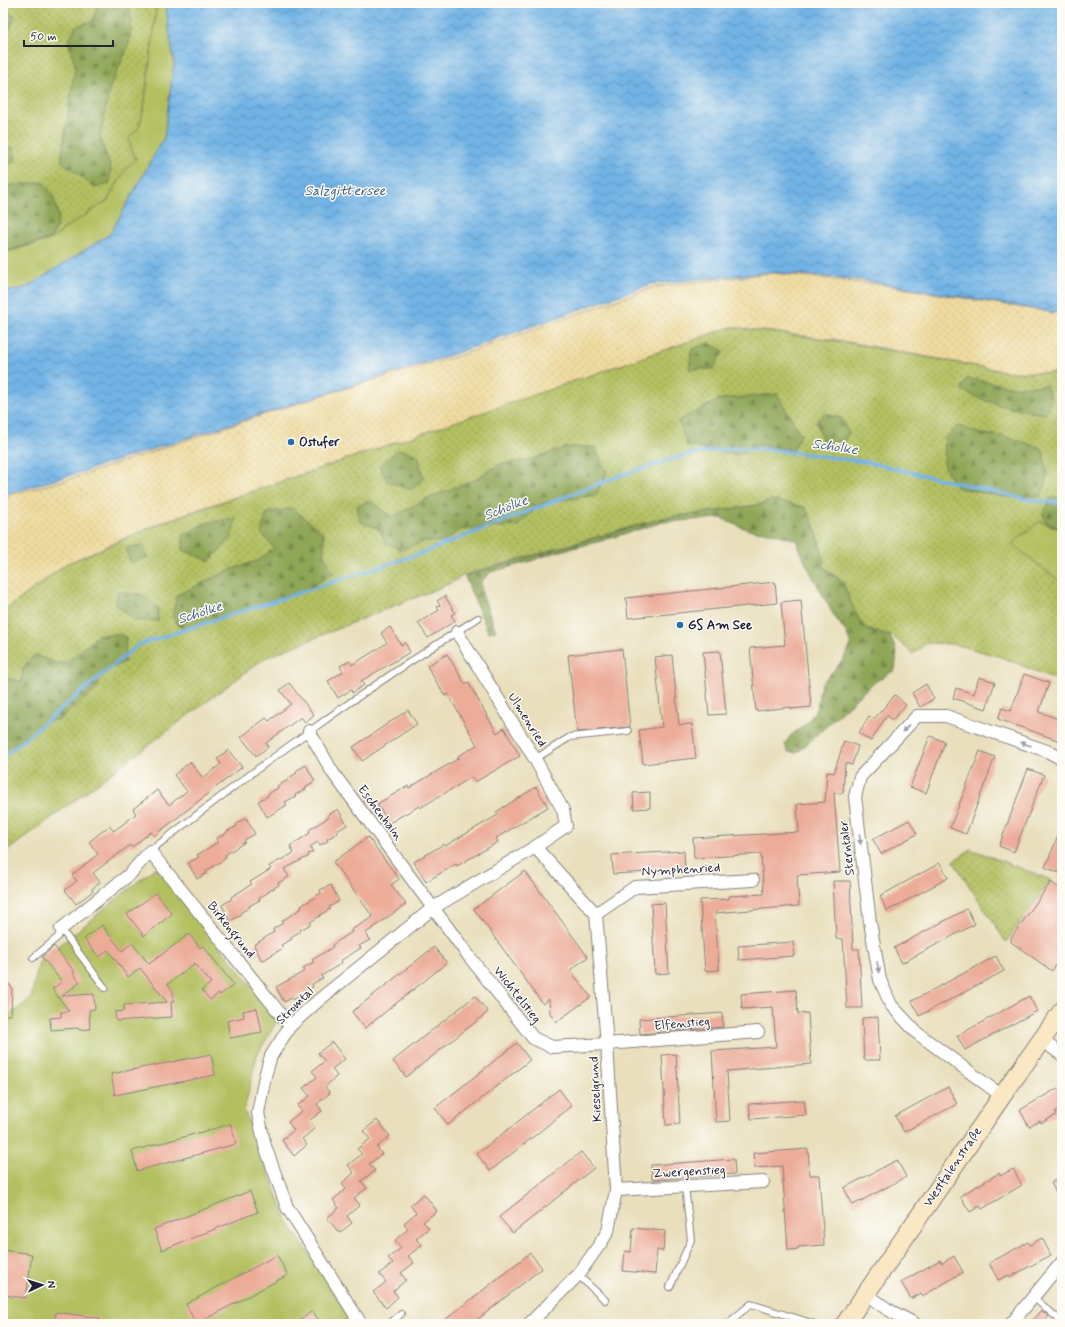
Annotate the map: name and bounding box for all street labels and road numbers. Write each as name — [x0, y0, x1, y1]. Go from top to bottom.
street label: Ulmenried — [504, 690, 550, 750]
street label: Eschenhain — [354, 782, 406, 844]
street label: Sterntaler — [835, 819, 859, 877]
street label: Nymphenried — [641, 859, 721, 881]
street label: Birkengrund — [202, 898, 259, 963]
street label: Wichtelstieg — [489, 963, 545, 1027]
street label: Stromtal — [272, 983, 318, 1029]
street label: Elfenstieg — [653, 1013, 711, 1035]
street label: Kieselgrund — [586, 1056, 606, 1122]
street label: Westfalenstraße — [920, 1124, 986, 1210]
street label: Zwergenstieg — [652, 1162, 726, 1182]

